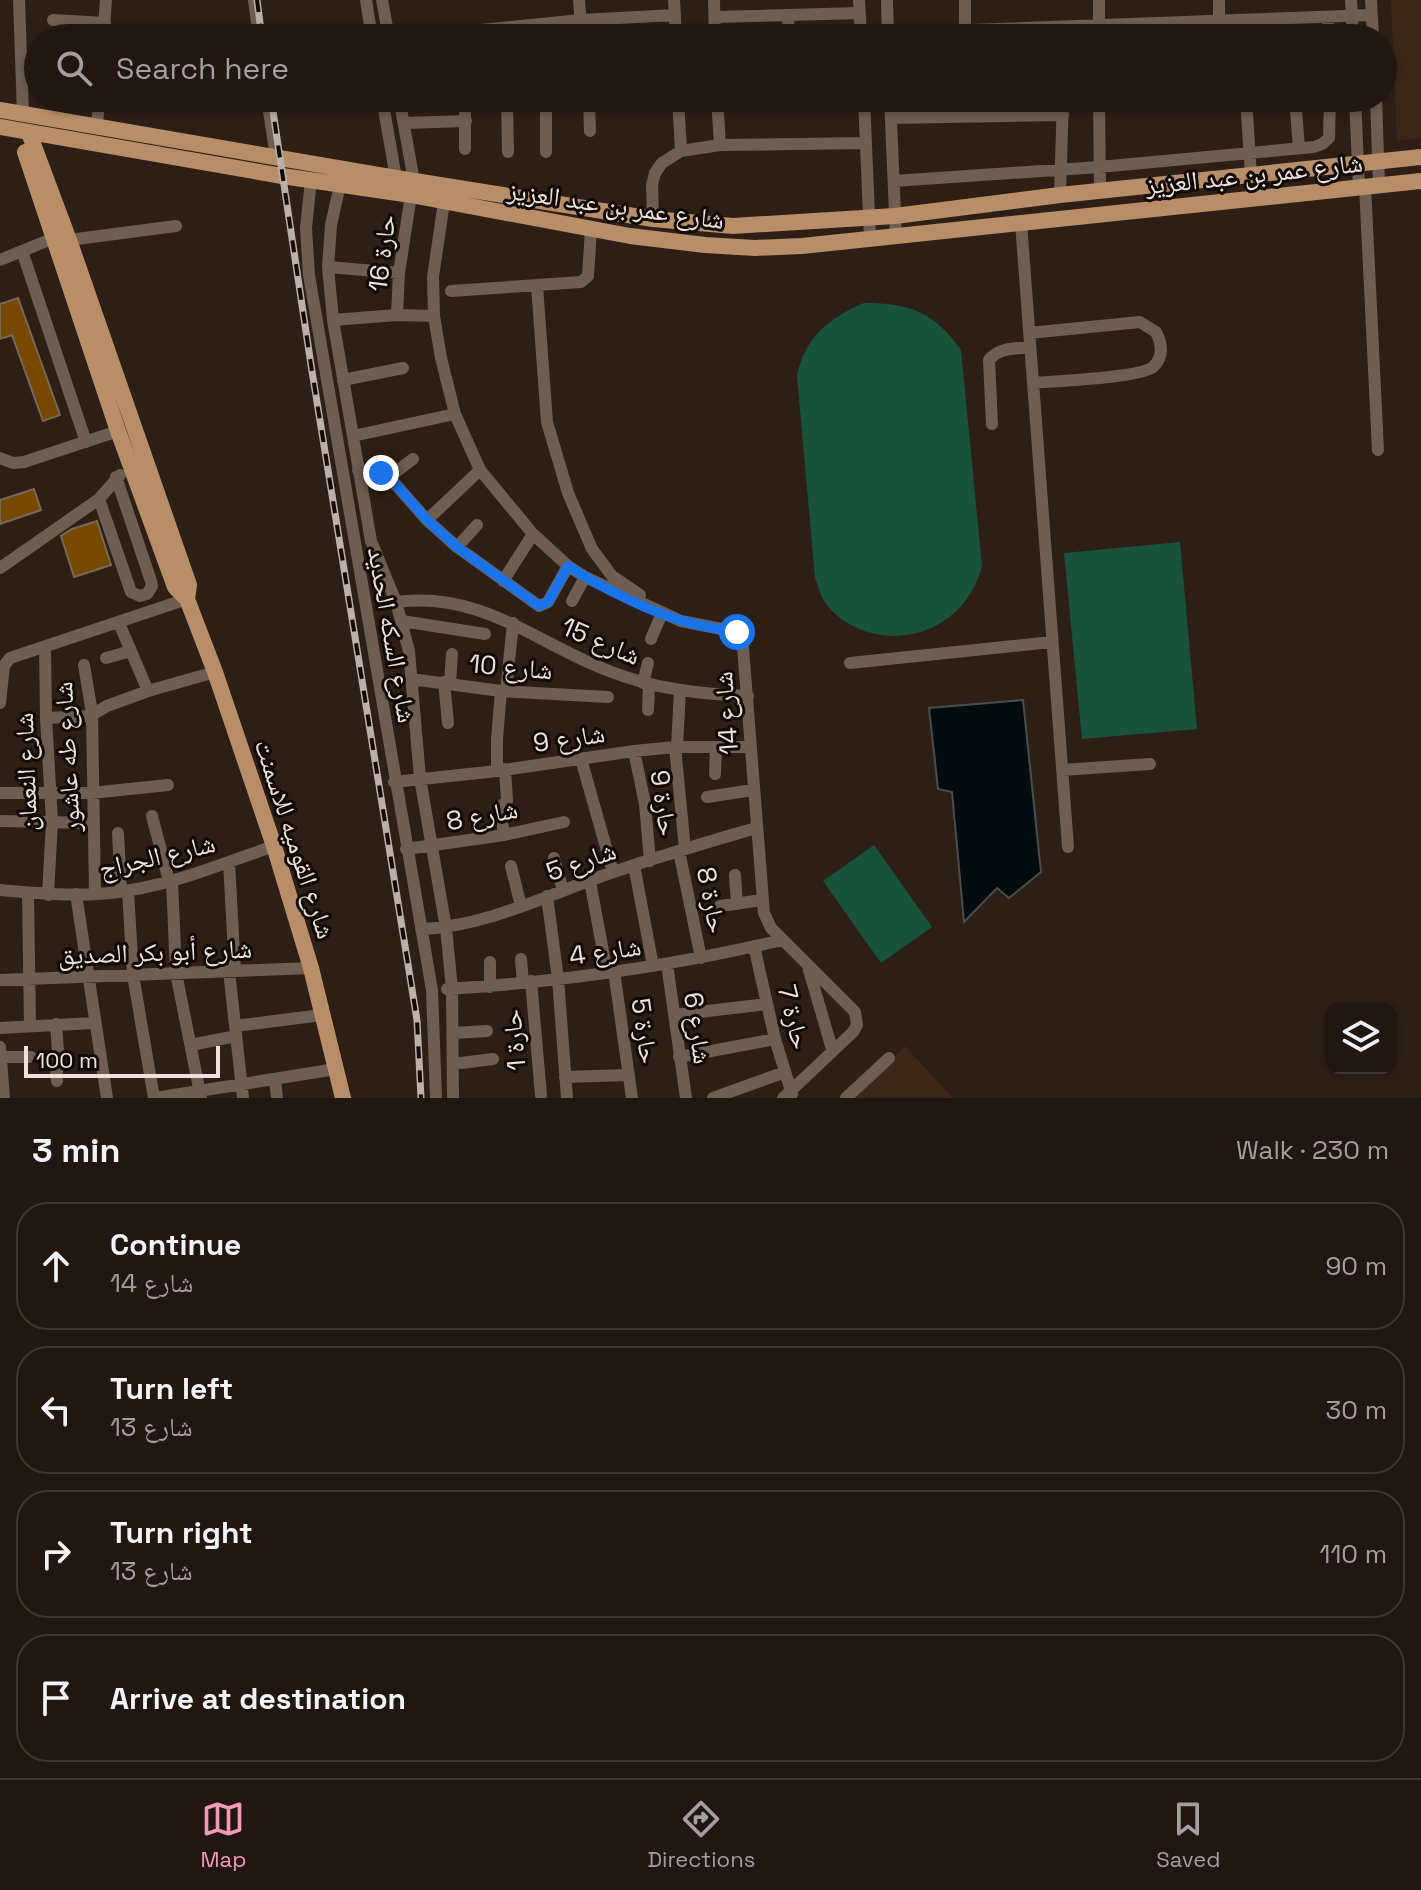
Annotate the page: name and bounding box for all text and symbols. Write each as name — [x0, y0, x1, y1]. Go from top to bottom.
search box — [24, 24, 1397, 112]
icon: search — [52, 46, 96, 90]
text: Search here — [116, 49, 289, 88]
street label: شارع عمر بن عبد العزيز — [1143, 146, 1364, 202]
street label: شارع عمر بن عبد العزيز — [505, 173, 726, 237]
street label: حارة 16 — [360, 213, 404, 293]
route end — [363, 455, 399, 491]
street label: شارع السكه الحديد — [360, 544, 424, 726]
street label: شارع 15 — [556, 609, 646, 673]
route start — [719, 614, 755, 650]
street label: شارع 10 — [468, 646, 554, 688]
street label: شارع 14 — [706, 670, 746, 756]
street label: شارع طه عاشور — [46, 681, 88, 834]
street label: شارع النعمان — [7, 712, 45, 832]
street label: شارع 9 — [531, 716, 607, 760]
street label: شارع القوميه للاسمنت — [247, 735, 343, 943]
street label: حارة 9 — [643, 768, 685, 838]
street label: شارع 8 — [443, 792, 521, 838]
street label: شارع الجراج — [96, 826, 218, 886]
street label: شارع 5 — [542, 833, 620, 889]
street label: حارة 8 — [689, 864, 735, 936]
street label: شارع 4 — [567, 929, 643, 973]
street label: شارع أبو بكر الصديق — [57, 932, 253, 972]
street label: حارة 7 — [770, 981, 818, 1053]
street label: شارع 6 — [676, 990, 720, 1066]
street label: حارة 5 — [624, 996, 666, 1066]
map controls — [1325, 1002, 1397, 1074]
button: layers — [1325, 1002, 1397, 1074]
street label: حارة 1 — [494, 1008, 534, 1072]
scale bar — [24, 1042, 220, 1078]
text: 100 m — [36, 1046, 98, 1074]
text: 3 min — [32, 1129, 120, 1172]
text: Walk · 230 m — [1236, 1133, 1389, 1167]
text: Continue — [110, 1225, 241, 1264]
icon: ahead — [34, 1244, 78, 1288]
text: 90 m — [1325, 1249, 1387, 1283]
text: شارع 14 — [110, 1266, 193, 1300]
text: Turn left — [110, 1369, 233, 1408]
icon: left — [34, 1388, 78, 1432]
text: 30 m — [1326, 1393, 1387, 1427]
text: شارع 13 — [110, 1410, 193, 1444]
text: Turn right — [110, 1513, 253, 1552]
icon: right — [34, 1532, 78, 1576]
text: 110 m — [1320, 1537, 1387, 1571]
text: شارع 13 — [110, 1554, 193, 1588]
icon: arrive — [34, 1676, 78, 1720]
text: Arrive at destination — [110, 1679, 406, 1718]
tab: Map — [201, 1797, 246, 1873]
tab: Directions — [647, 1797, 755, 1873]
tab: Saved — [1156, 1797, 1220, 1873]

